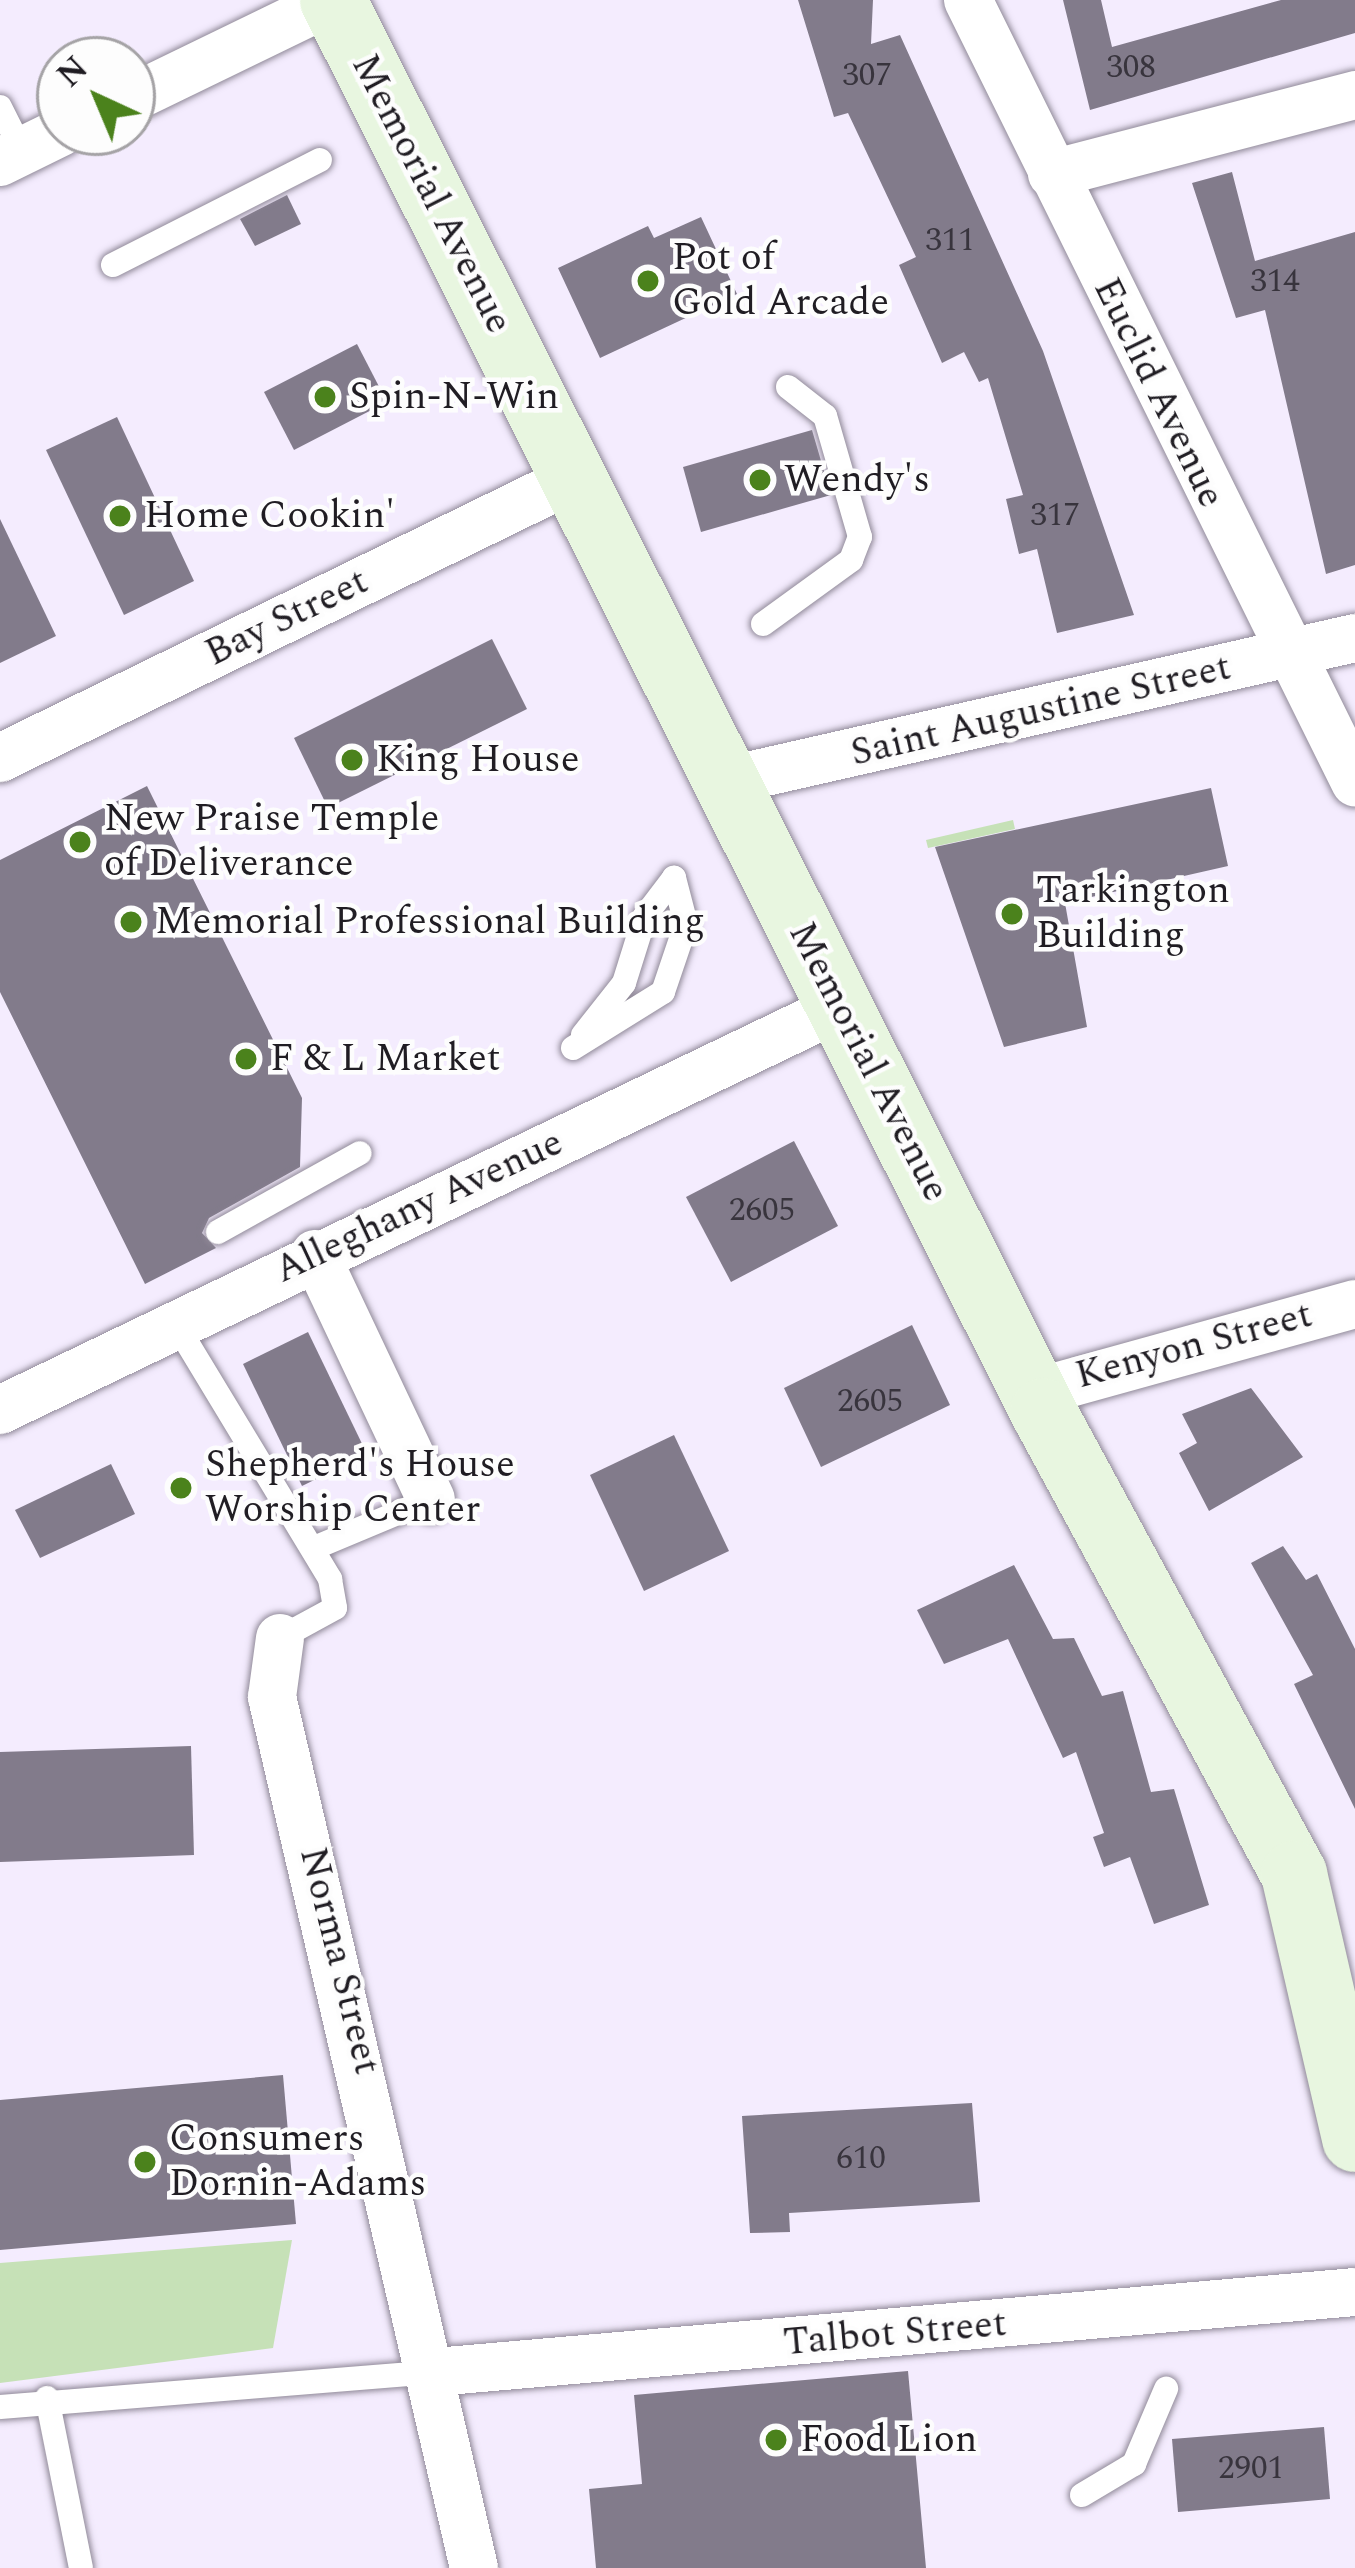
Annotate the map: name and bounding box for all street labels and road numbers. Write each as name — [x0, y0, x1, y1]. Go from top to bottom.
street label: Memorial Avenue — [340, 46, 522, 342]
street label: Euclid Avenue — [1082, 270, 1234, 516]
street label: Bay Street — [198, 559, 376, 677]
street label: Saint Augustine Street — [846, 644, 1236, 778]
street label: Memorial Avenue — [777, 914, 959, 1210]
street label: Alleghany Avenue — [267, 1120, 571, 1294]
street label: Kenyon Street — [1071, 1292, 1317, 1400]
street label: Norma Street — [288, 1843, 390, 2079]
street label: Talbot Street — [781, 2301, 1009, 2367]

